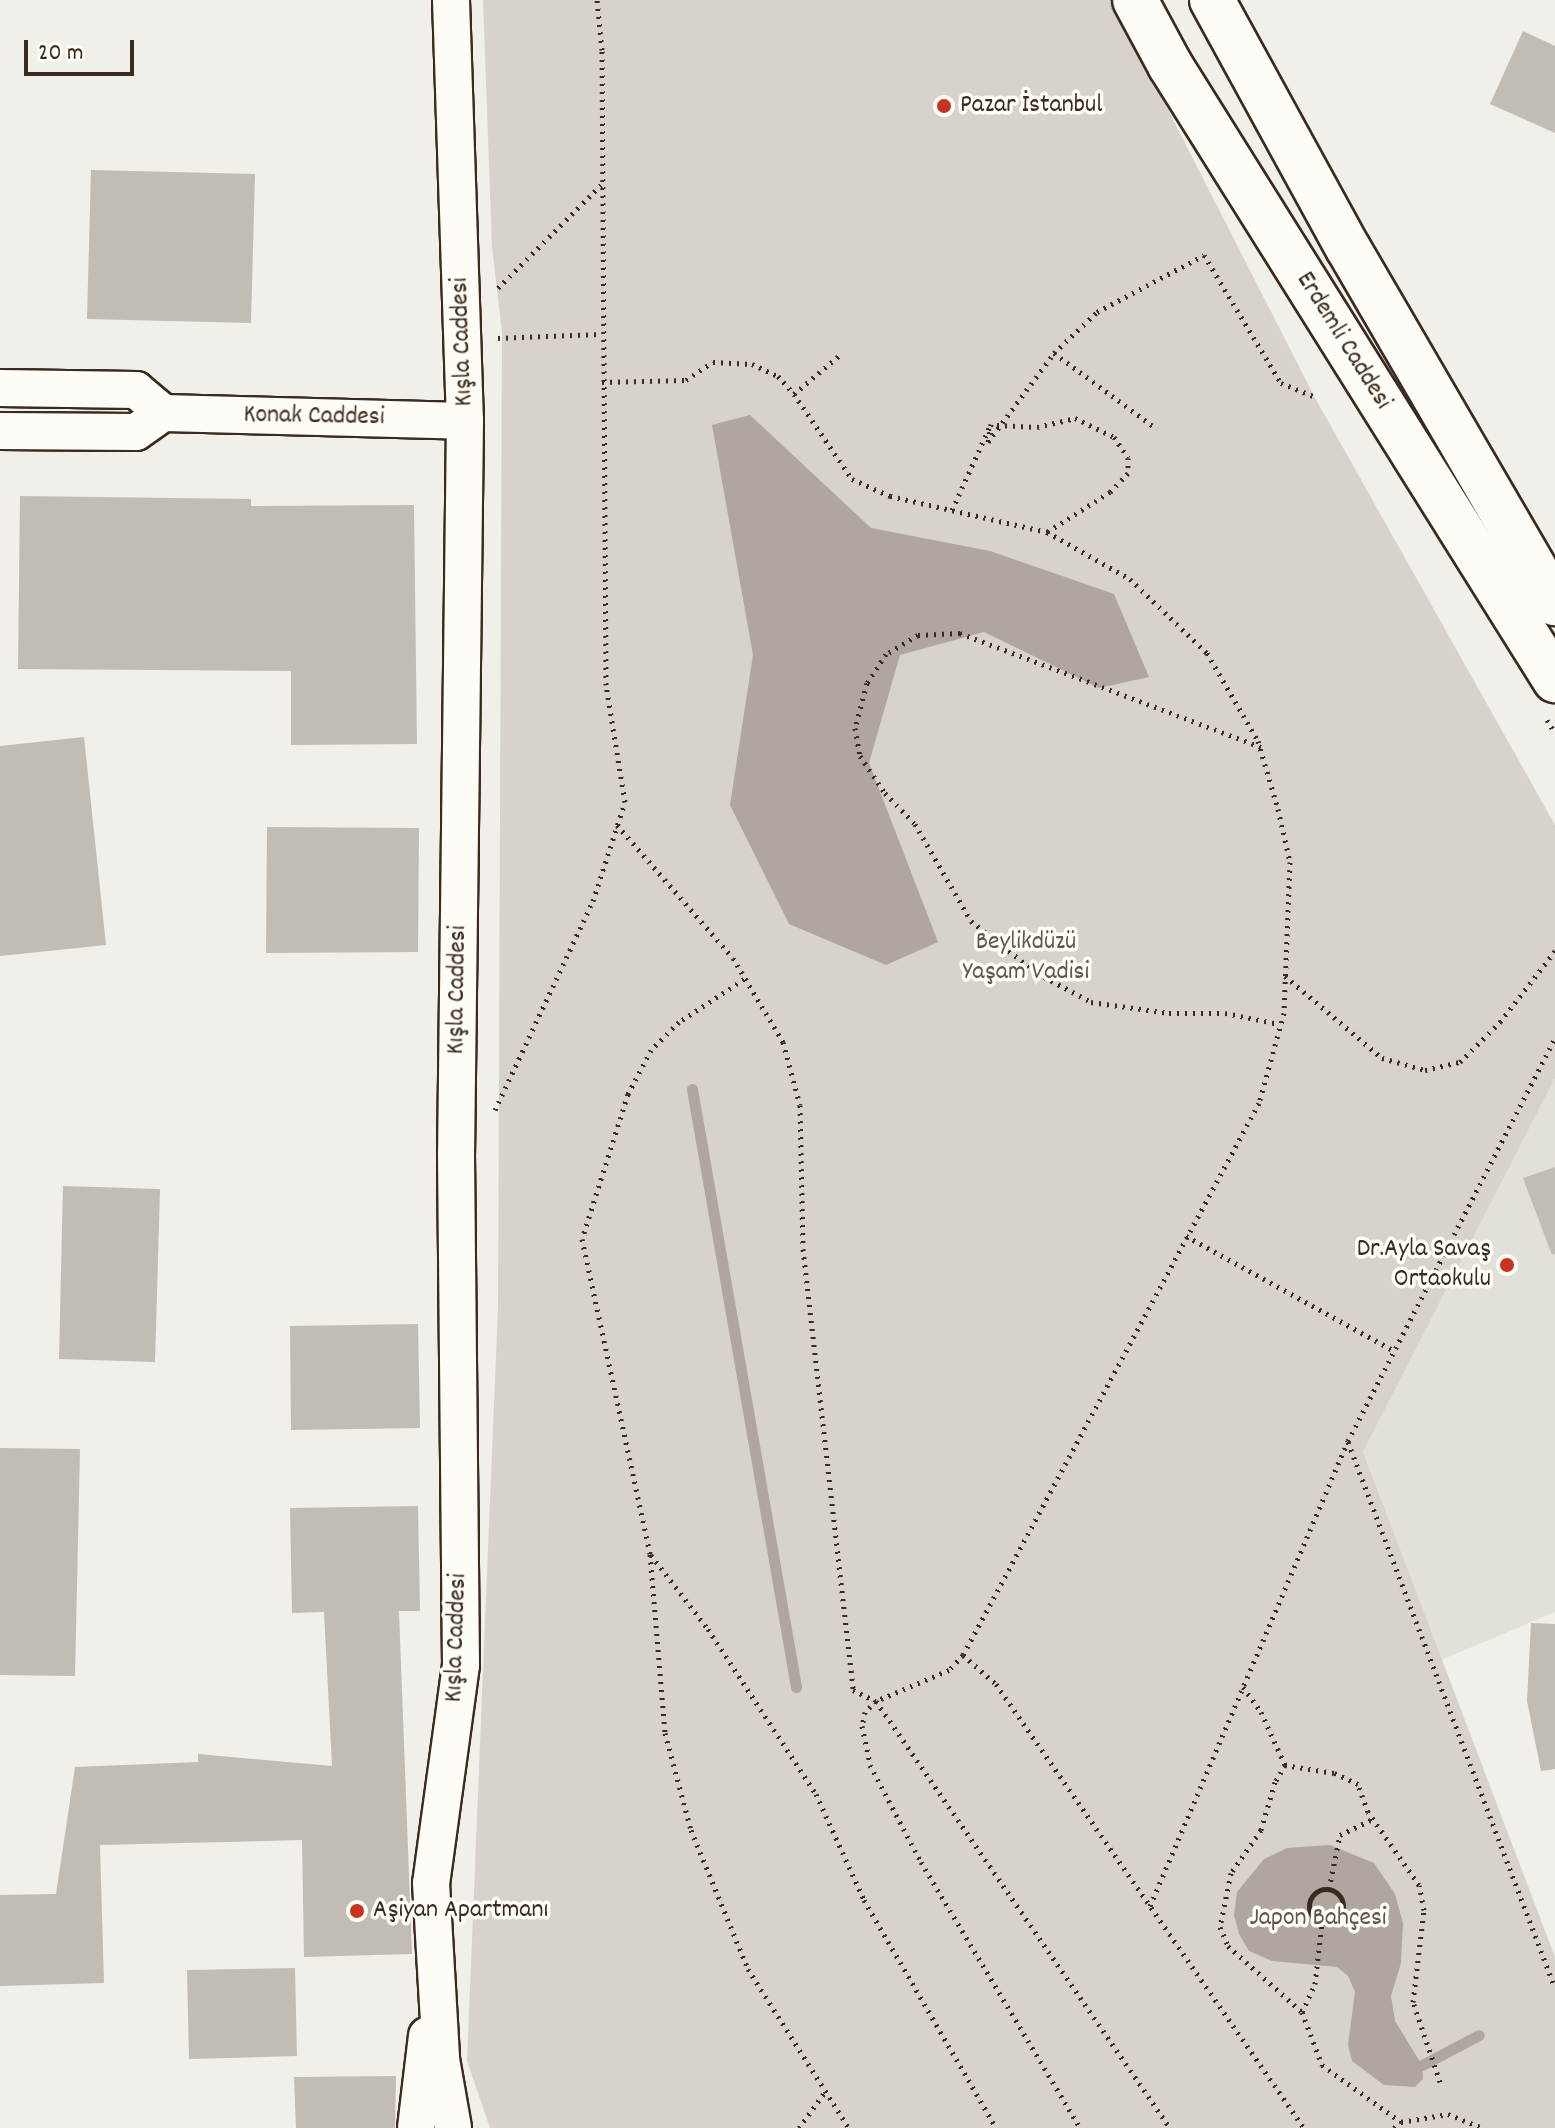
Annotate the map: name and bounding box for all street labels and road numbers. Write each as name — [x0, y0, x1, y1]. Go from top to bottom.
street label: Erdemli Caddesi — [1288, 266, 1398, 416]
street label: Kışla Caddesi — [445, 277, 481, 407]
street label: Konak Caddesi — [243, 400, 385, 434]
street label: Kışla Caddesi — [441, 925, 475, 1055]
street label: Kışla Caddesi — [439, 1573, 475, 1703]

